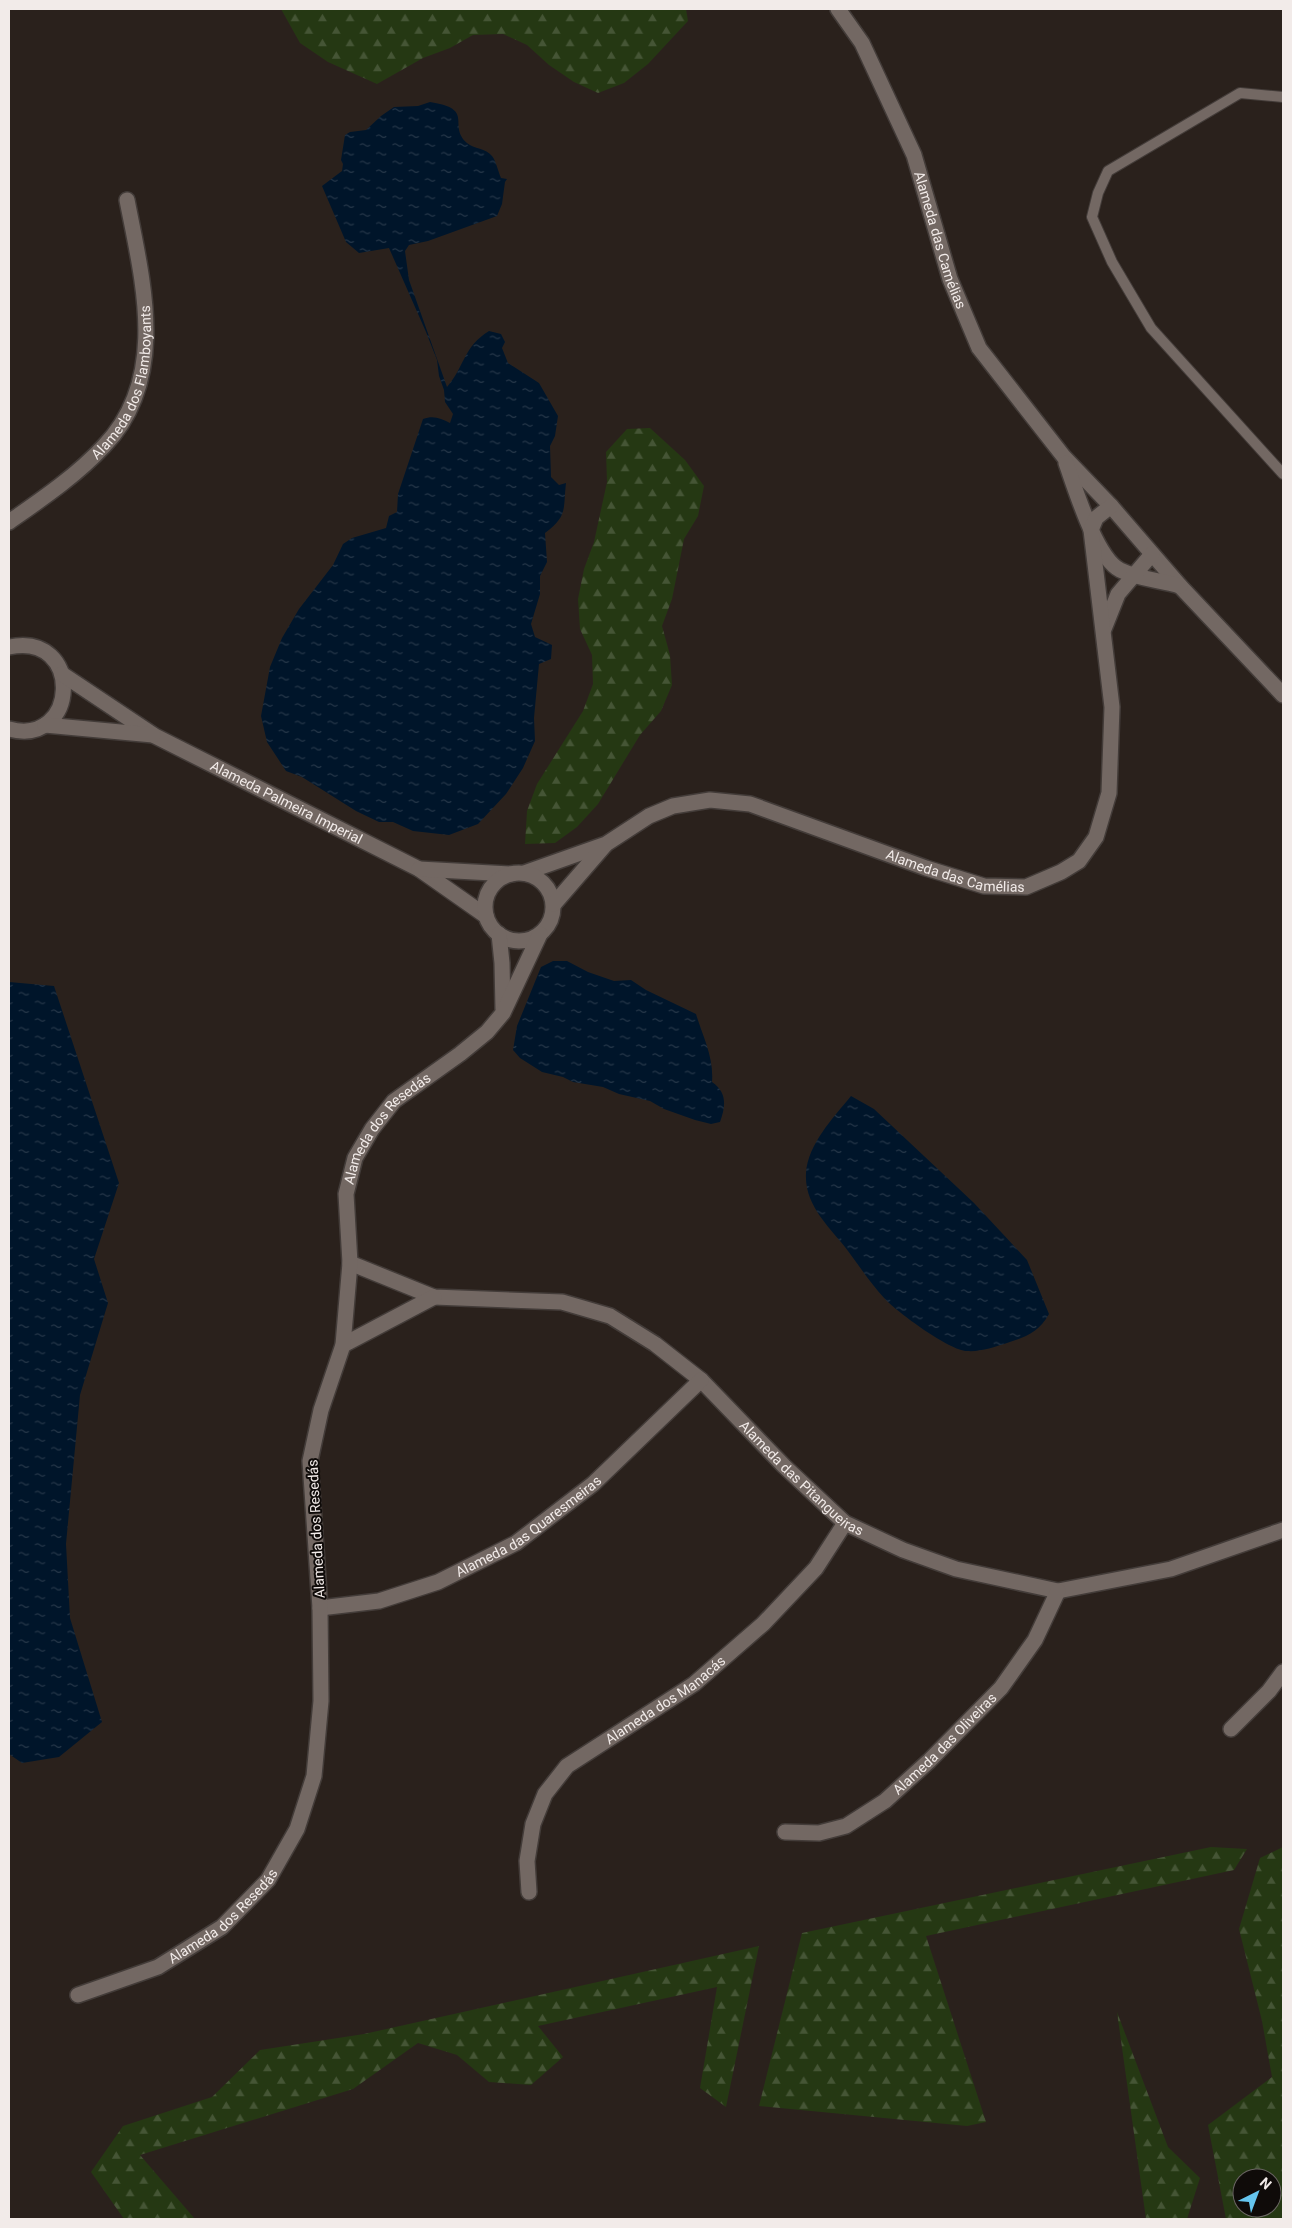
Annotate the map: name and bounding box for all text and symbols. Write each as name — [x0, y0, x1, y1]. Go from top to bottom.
street label: Alameda das Camélias — [911, 169, 970, 311]
street label: Alameda dos Flamboyants — [88, 305, 154, 462]
street label: Alameda Palmeira Imperial — [208, 757, 365, 847]
street label: Alameda das Camélias — [884, 846, 1025, 895]
street label: Alameda dos Resedás — [341, 1070, 434, 1186]
street label: Alameda das Pitangueiras — [736, 1417, 866, 1538]
street label: Alameda dos Resedás — [304, 1459, 328, 1599]
street label: Alameda das Quaresmeiras — [453, 1472, 605, 1580]
street label: Alameda dos Manacás — [602, 1652, 729, 1747]
street label: Alameda das Oliveiras — [890, 1689, 1000, 1798]
street label: Alameda dos Resedás — [165, 1866, 281, 1967]
north arrow — [1232, 2168, 1282, 2218]
text: N — [1257, 2174, 1275, 2193]

